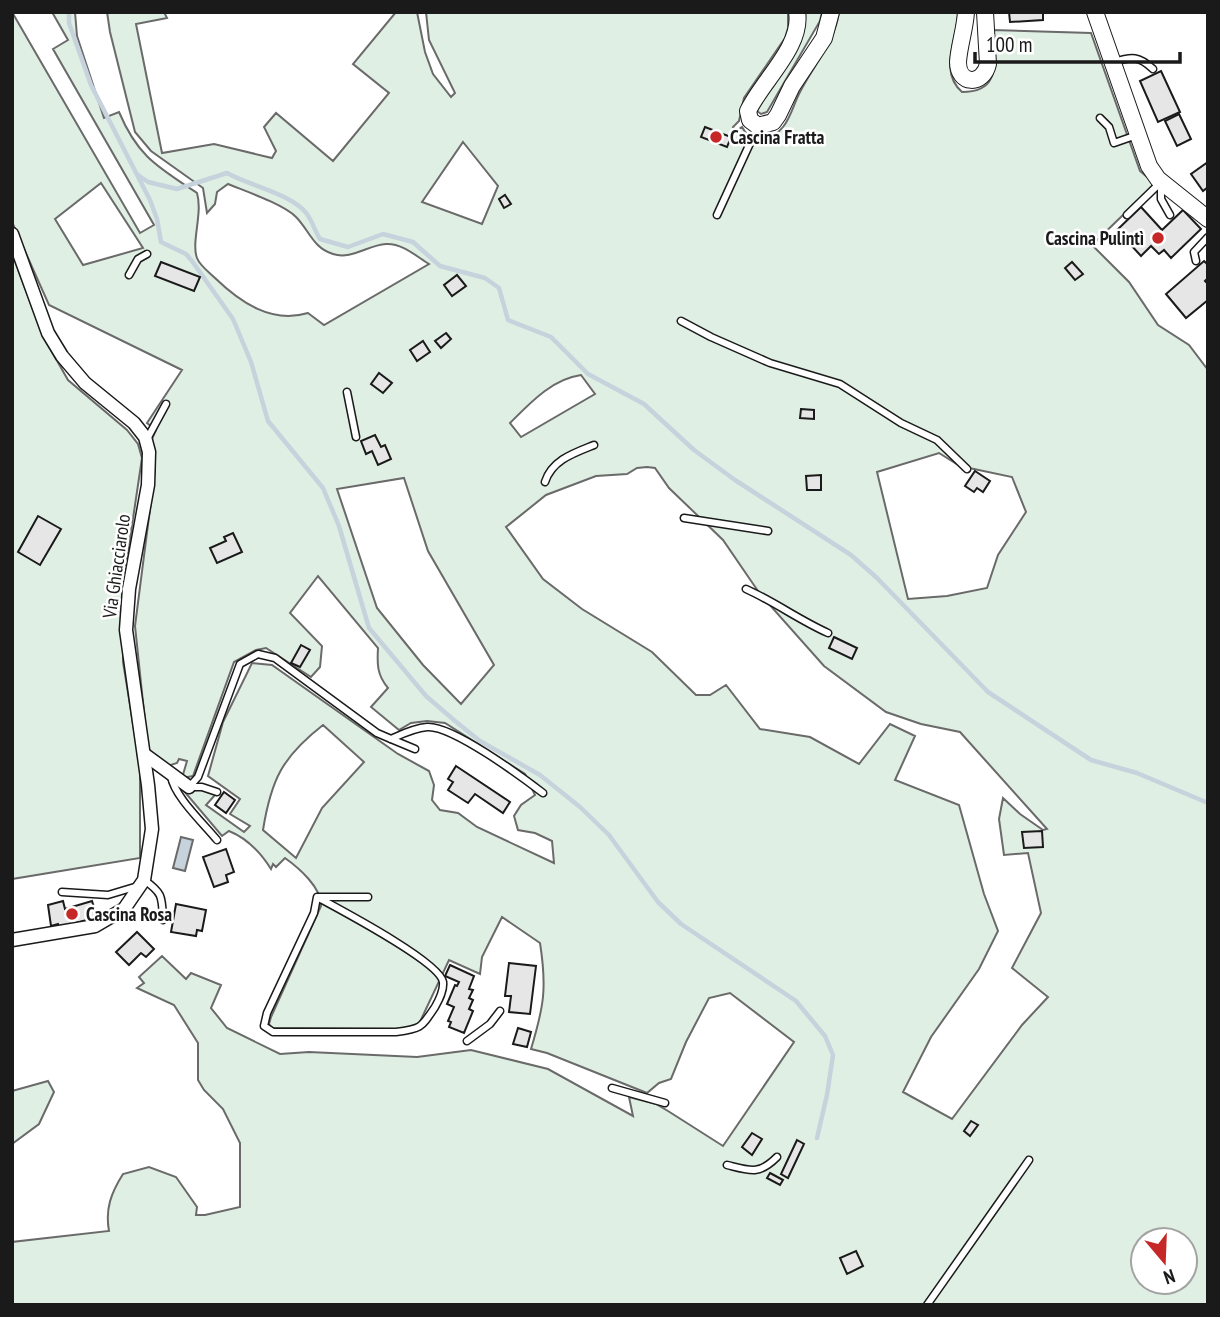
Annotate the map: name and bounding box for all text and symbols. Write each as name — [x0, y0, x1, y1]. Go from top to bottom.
scale bar — [975, 21, 1180, 65]
text: 100 m — [986, 31, 1032, 58]
place label: Cascina Fratta — [730, 125, 825, 149]
marker: Cascina Fratta — [708, 129, 724, 145]
place label: Cascina Pulintì — [1045, 226, 1144, 250]
marker: Cascina Pulintì — [1150, 230, 1166, 246]
street label: Via Ghiacciarolo — [97, 512, 135, 621]
place label: Cascina Rosa — [86, 902, 172, 926]
marker: Cascina Rosa — [64, 906, 80, 922]
north arrow — [1129, 1226, 1199, 1296]
text: N — [1161, 1264, 1178, 1290]

